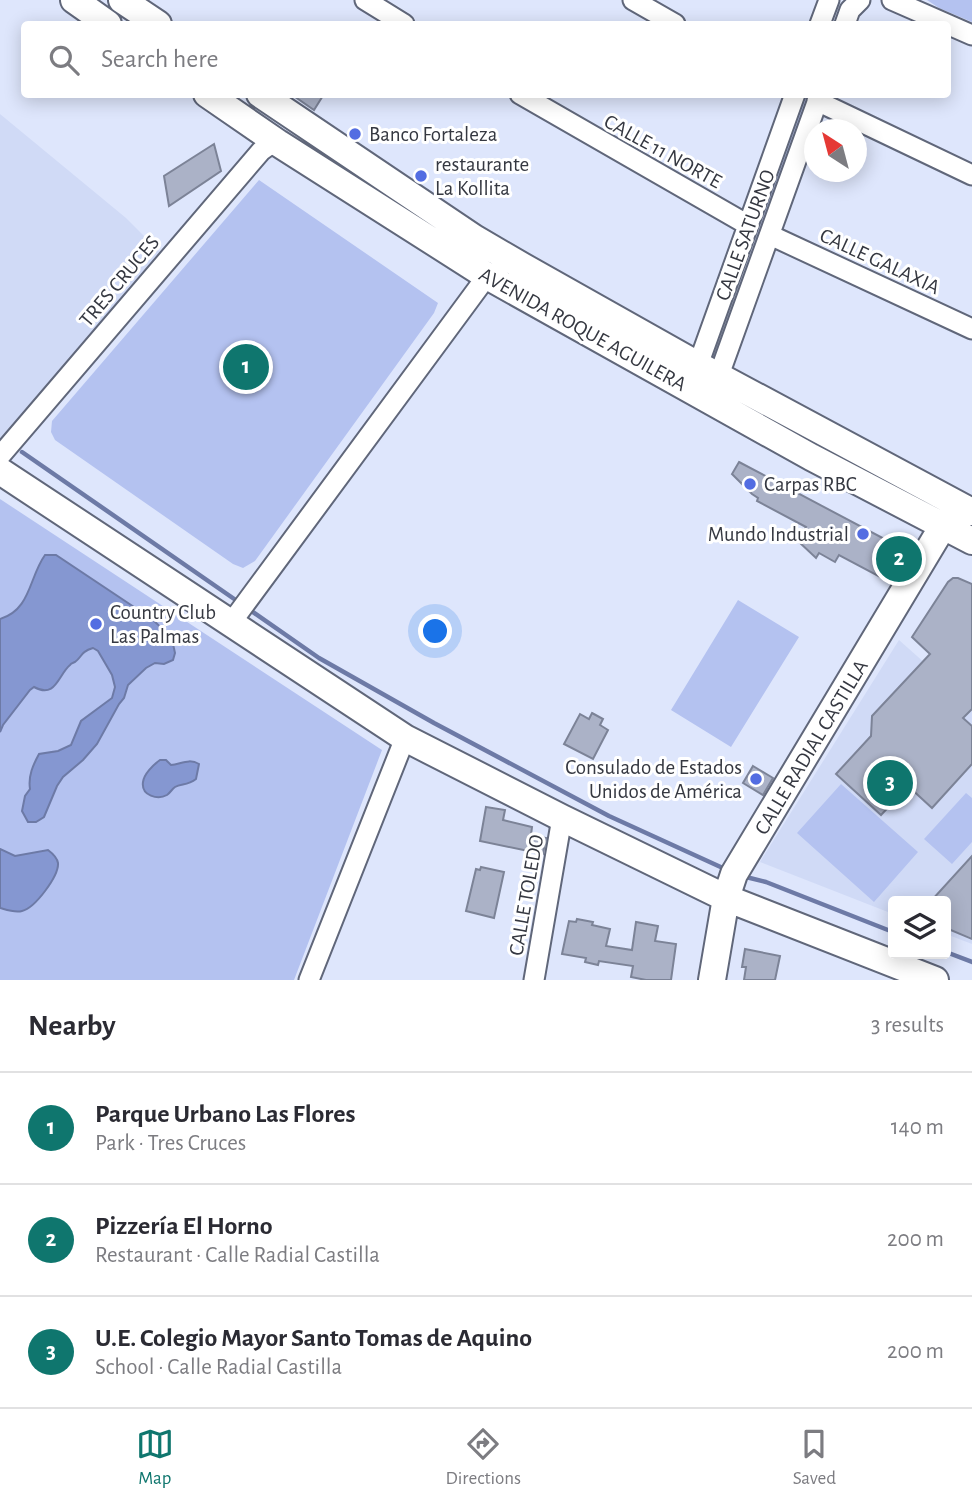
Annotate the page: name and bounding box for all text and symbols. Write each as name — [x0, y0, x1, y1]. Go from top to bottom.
search box — [21, 21, 951, 98]
icon: search — [45, 41, 83, 79]
text: Search here — [101, 46, 219, 72]
street label: CALLE 11 NORTE — [601, 111, 725, 192]
north arrow — [804, 119, 867, 182]
place label: Banco Fortaleza — [369, 124, 498, 145]
marker: Banco Fortaleza — [347, 126, 363, 142]
place label: restaurante La Kollita — [435, 154, 529, 199]
street label: CALLE SATURNO — [712, 167, 779, 303]
marker: restaurante La Kollita — [413, 168, 429, 184]
street label: CALLE GALAXIA — [817, 225, 943, 298]
street label: TRES CRUCES — [75, 232, 163, 331]
street label: AVENIDA ROQUE AGUILERA — [476, 264, 690, 395]
pin: 1 — [223, 341, 269, 393]
place label: Carpas RBC — [764, 474, 857, 495]
marker: Carpas RBC — [742, 476, 758, 492]
place label: Mundo Industrial — [708, 524, 849, 545]
marker: Mundo Industrial — [855, 526, 871, 542]
pin: 2 — [876, 533, 922, 585]
place label: Country Club Las Palmas — [110, 602, 216, 647]
your location — [418, 614, 452, 648]
marker: Country Club Las Palmas — [88, 616, 104, 632]
street label: CALLE RADIAL CASTILLA — [751, 656, 872, 838]
place label: Consulado de Estados Unidos de América — [565, 757, 742, 802]
pin: 3 — [867, 757, 913, 809]
marker: Consulado de Estados Unidos de América — [748, 771, 764, 787]
street label: CALLE TOLEDO — [506, 833, 547, 957]
map controls — [888, 896, 951, 959]
button: layers — [888, 896, 951, 959]
text: Nearby — [28, 1011, 116, 1041]
text: 3 results — [871, 1014, 944, 1037]
text: Parque Urbano Las Flores — [95, 1101, 356, 1127]
text: 1 — [47, 1116, 55, 1139]
text: 140 m — [891, 1116, 944, 1139]
text: Park · Tres Cruces — [95, 1132, 246, 1155]
text: Pizzería El Horno — [95, 1213, 273, 1239]
text: 2 — [46, 1228, 56, 1251]
text: 200 m — [887, 1228, 944, 1251]
text: Restaurant · Calle Radial Castilla — [95, 1244, 380, 1267]
text: U.E. Colegio Mayor Santo Tomas de Aquino — [95, 1325, 532, 1351]
text: 3 — [46, 1340, 56, 1363]
text: 200 m — [887, 1340, 944, 1363]
text: School · Calle Radial Castilla — [95, 1356, 342, 1379]
tab: Map — [136, 1425, 174, 1490]
tab: Directions — [445, 1425, 521, 1490]
tab: Saved — [793, 1425, 836, 1490]

